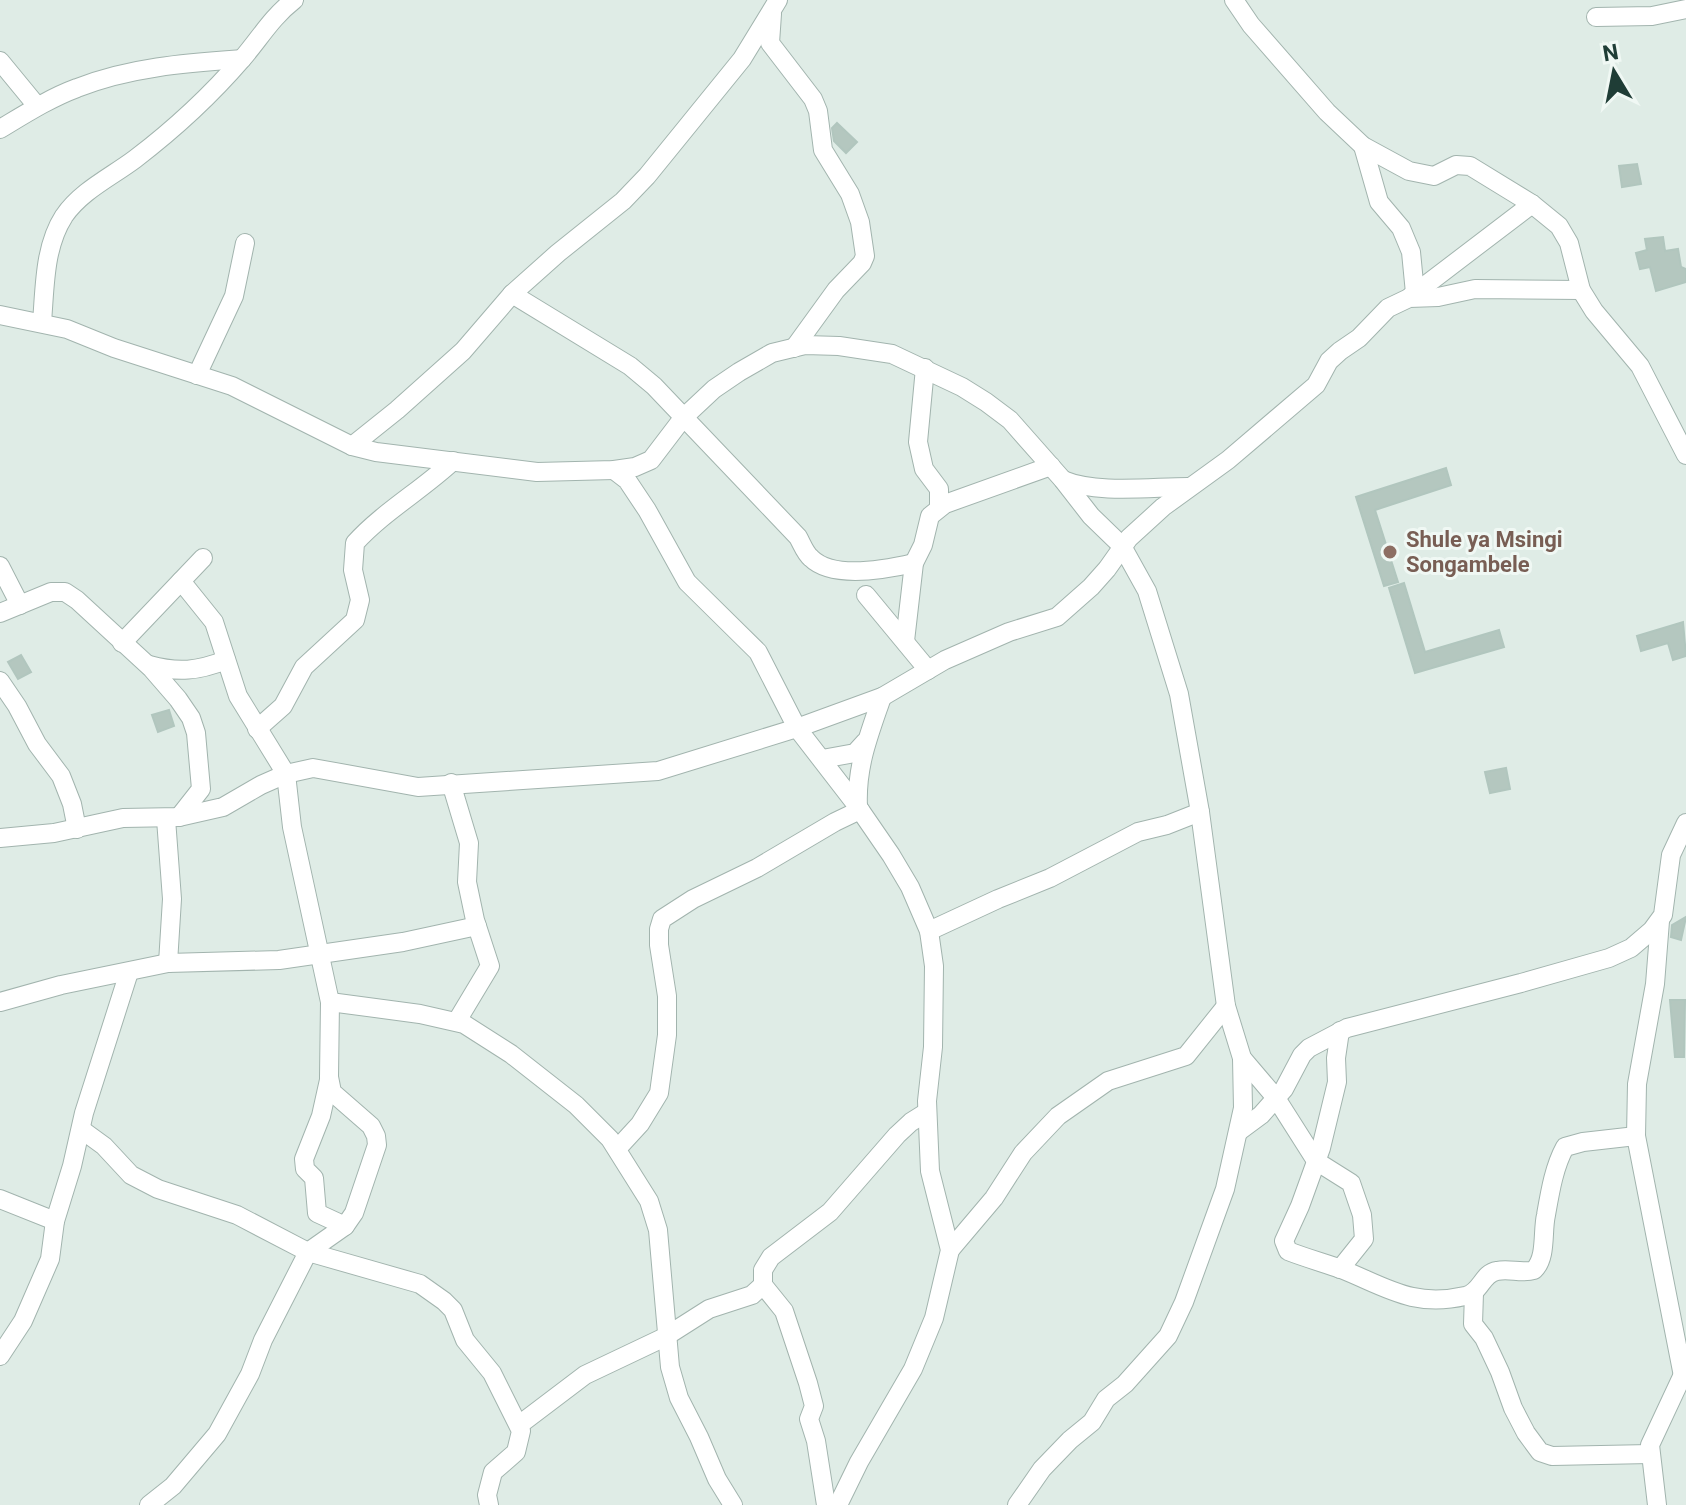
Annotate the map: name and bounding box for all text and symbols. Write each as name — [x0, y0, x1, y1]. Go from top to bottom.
north arrow — [1574, 32, 1654, 112]
text: N — [1601, 39, 1620, 66]
place label: Shule ya Msingi Songambele — [1406, 527, 1563, 577]
marker: Shule ya Msingi Songambele — [1381, 543, 1399, 561]

